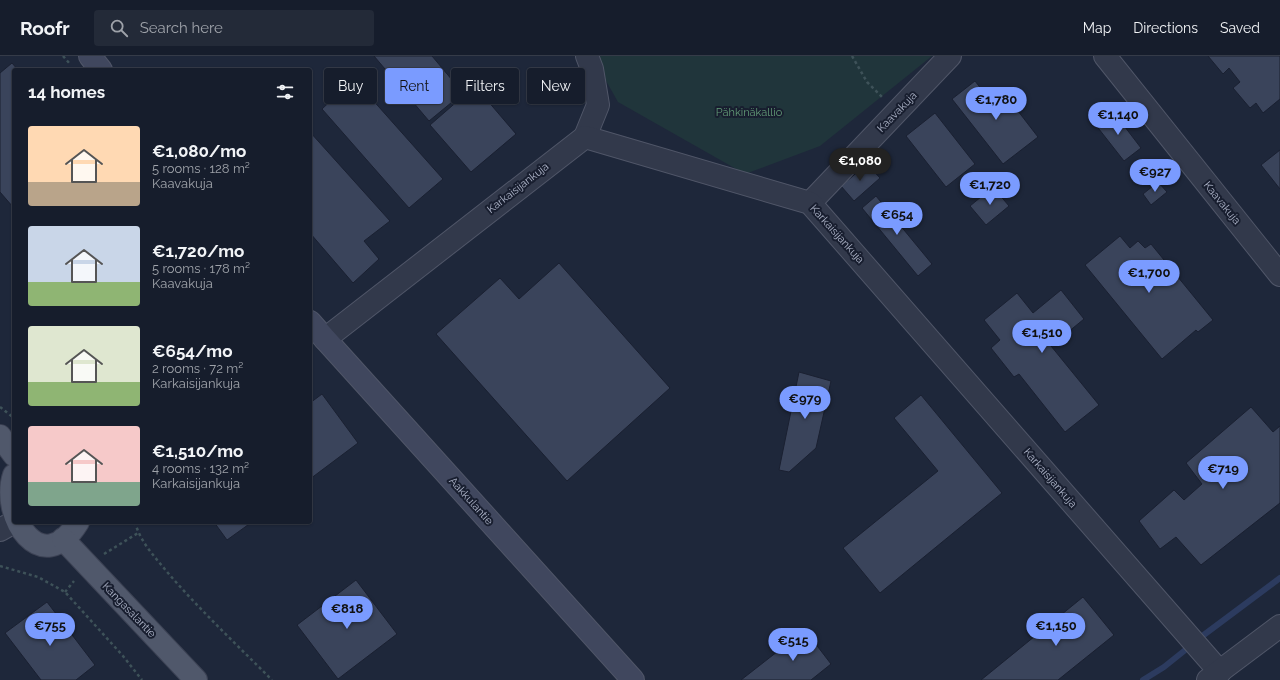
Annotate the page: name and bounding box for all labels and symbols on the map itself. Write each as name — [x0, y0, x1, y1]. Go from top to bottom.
pin: €1,780 — [963, 87, 1029, 121]
street label: Kaavakuja — [874, 89, 920, 135]
pin: €1,140 — [1085, 102, 1151, 136]
park label: Pähkinäkallio — [716, 106, 783, 119]
pin: €1,080 — [827, 148, 893, 182]
pin: €927 — [1131, 159, 1179, 193]
street label: Karkaisijankuja — [485, 160, 551, 216]
pin: €1,720 — [957, 172, 1023, 206]
street label: Kaavakuja — [1201, 179, 1243, 227]
street label: Karkaisijankuja — [807, 202, 867, 266]
pin: €654 — [873, 202, 921, 236]
pin: €1,700 — [1116, 260, 1182, 294]
pin: €1,510 — [1009, 320, 1075, 354]
pin: €979 — [781, 386, 829, 420]
street label: Karkaisijankuja — [1021, 446, 1079, 510]
pin: €719 — [1199, 456, 1247, 490]
street label: Aakkulantie — [446, 475, 496, 528]
street label: Kangasalantie — [100, 580, 159, 641]
pin: €818 — [323, 596, 371, 630]
pin: €755 — [26, 613, 74, 647]
pin: €1,150 — [1023, 613, 1089, 647]
pin: €515 — [769, 628, 817, 662]

